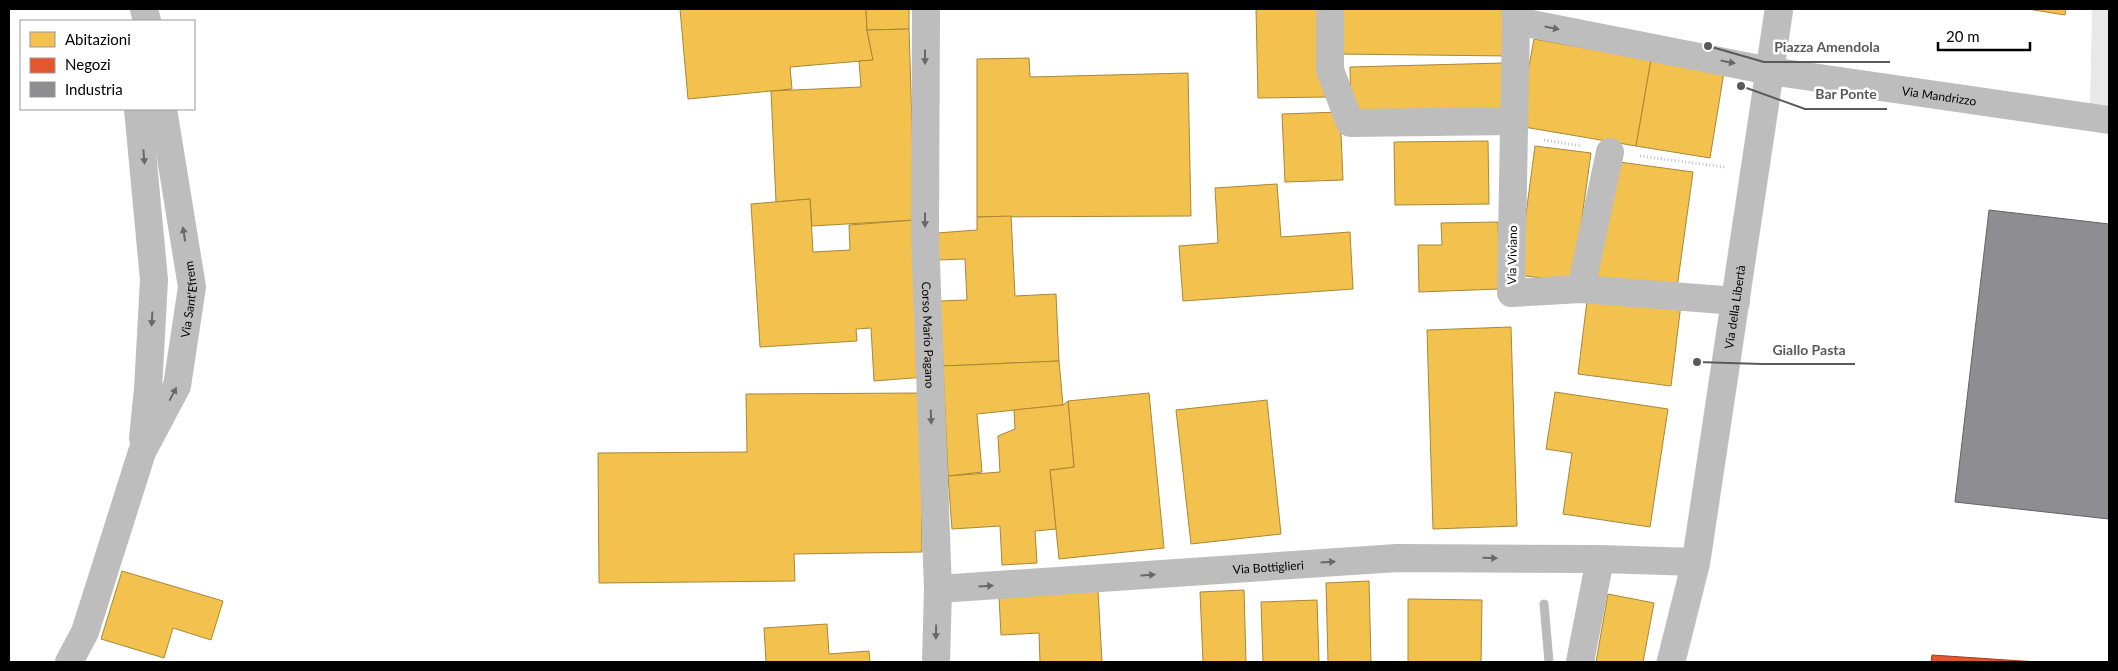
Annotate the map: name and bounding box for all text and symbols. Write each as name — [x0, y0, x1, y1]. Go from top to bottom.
legend — [20, 20, 195, 110]
scale bar — [1938, 20, 2030, 52]
one-way arrow — [1544, 24, 1560, 32]
text: 20 m — [1946, 27, 1980, 45]
text: Abitazioni — [65, 30, 131, 48]
callout: Piazza Amendola — [1764, 33, 1890, 62]
text: Piazza Amendola — [1774, 38, 1880, 55]
one-way arrow — [921, 50, 929, 66]
text: Negozi — [65, 55, 111, 73]
one-way arrow — [1721, 59, 1737, 67]
text: Industria — [65, 80, 123, 98]
callout: Bar Ponte — [1805, 80, 1887, 109]
street label: Via Mandrizzo — [1901, 83, 1978, 108]
text: Bar Ponte — [1815, 85, 1877, 102]
one-way arrow — [140, 149, 148, 165]
one-way arrow — [921, 212, 929, 228]
street label: Via Viviano — [1504, 225, 1520, 285]
one-way arrow — [179, 226, 187, 242]
street label: Via Sant'Efrem — [177, 260, 200, 339]
street label: Via della Libertà — [1721, 264, 1748, 350]
street label: Corso Mario Pagano — [919, 281, 938, 389]
one-way arrow — [147, 311, 155, 327]
callout: Giallo Pasta — [1762, 335, 1855, 364]
text: Giallo Pasta — [1772, 341, 1846, 358]
one-way arrow — [169, 386, 177, 401]
one-way arrow — [928, 410, 936, 426]
one-way arrow — [1482, 554, 1498, 562]
street label: Via Bottiglieri — [1232, 557, 1304, 577]
one-way arrow — [1320, 558, 1336, 566]
one-way arrow — [1141, 570, 1157, 578]
one-way arrow — [978, 582, 994, 590]
one-way arrow — [932, 625, 940, 641]

